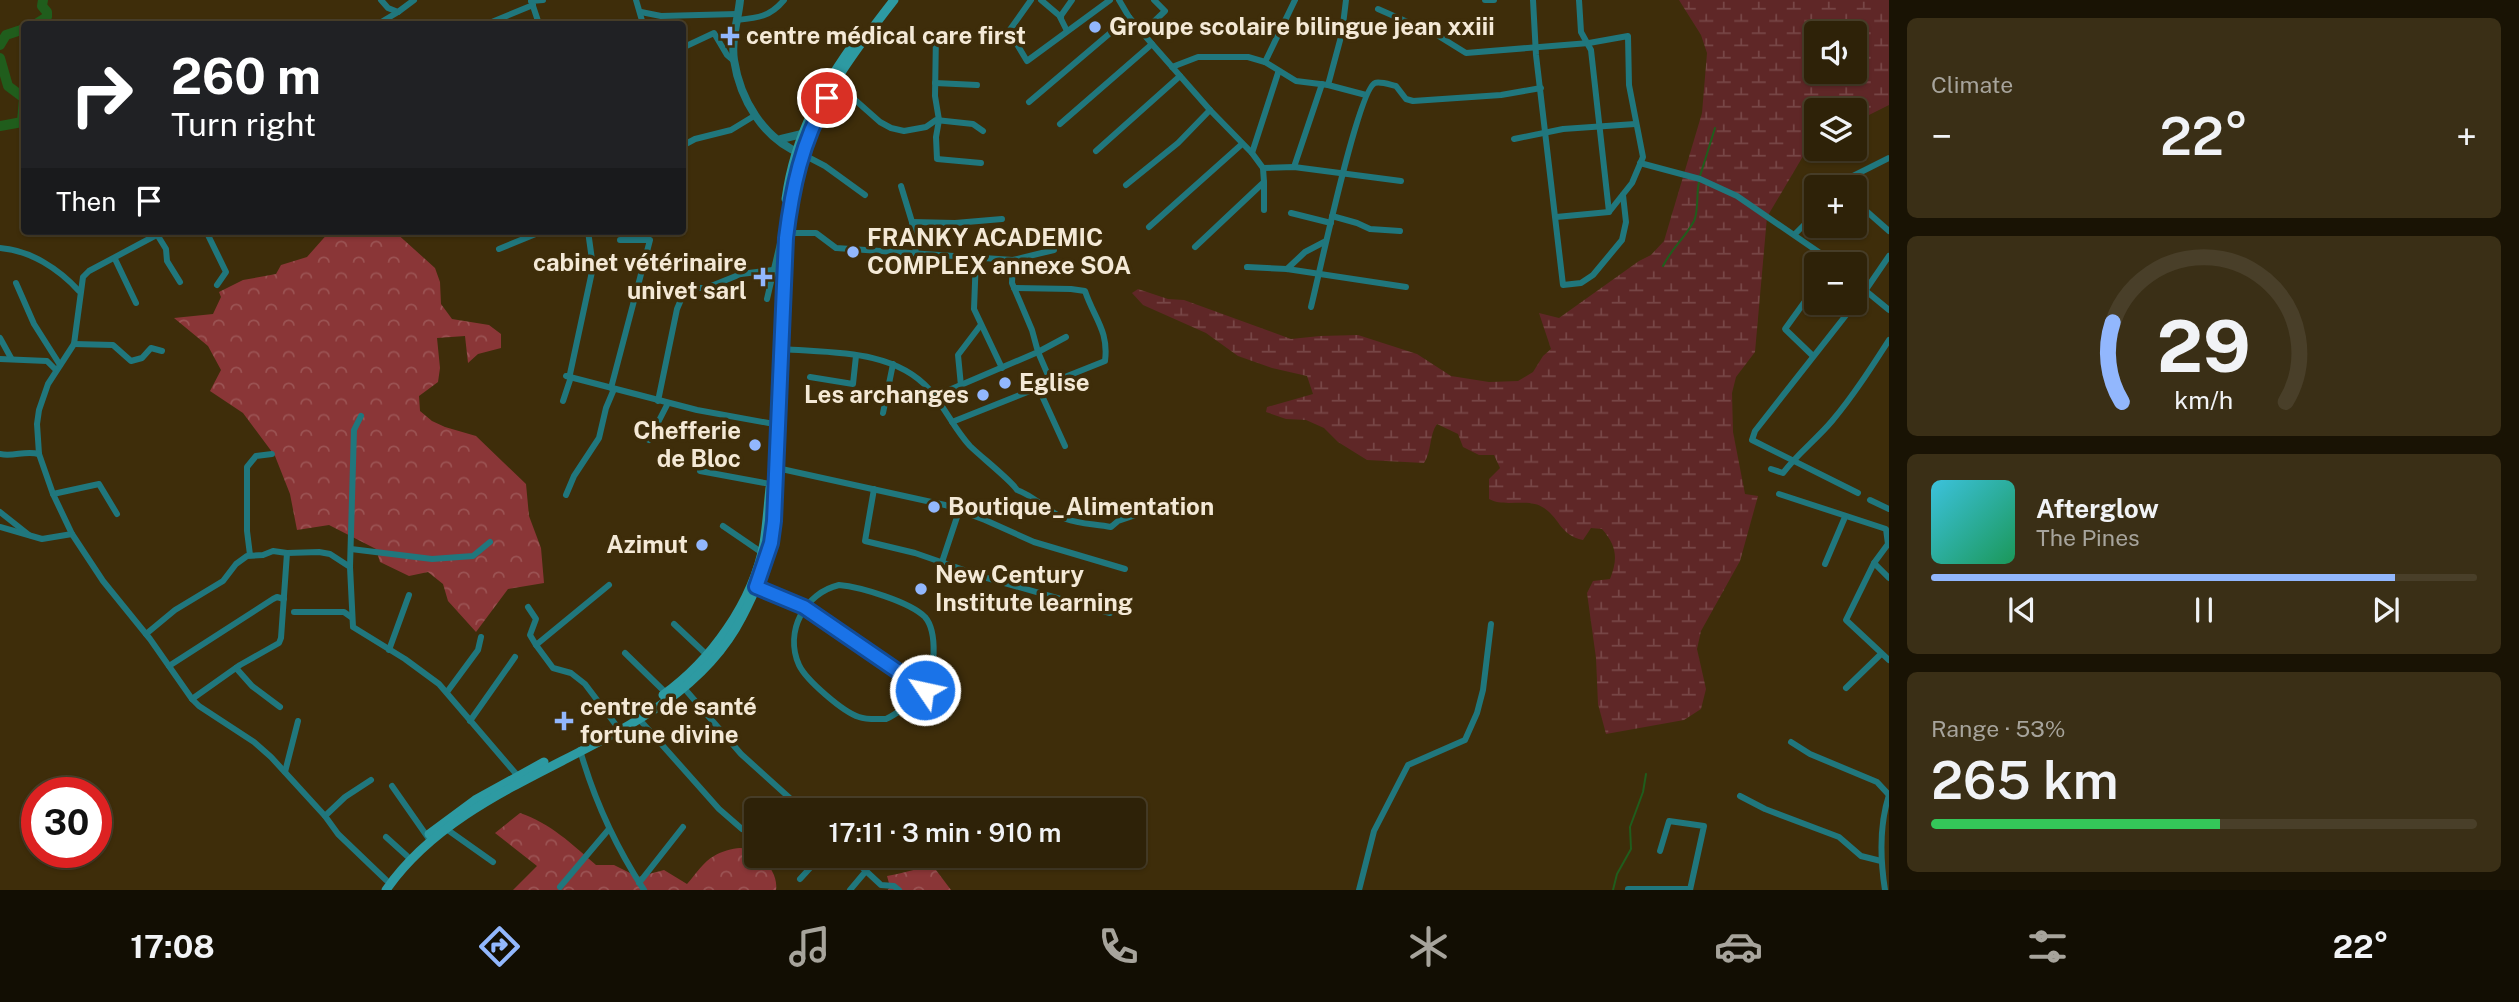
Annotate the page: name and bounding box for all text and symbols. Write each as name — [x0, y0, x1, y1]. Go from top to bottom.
place label: Groupe scolaire bilingue jean xxiii — [1109, 12, 1495, 40]
marker: Groupe scolaire bilingue jean xxiii — [1087, 19, 1103, 35]
place label: centre médical care first — [746, 21, 1026, 49]
map controls — [1804, 21, 1867, 315]
button: sound — [1804, 21, 1867, 84]
marker: centre médical care first — [720, 26, 740, 46]
text: 260 m — [171, 47, 321, 105]
icon: right — [56, 49, 147, 140]
pin — [797, 68, 857, 128]
text: Climate — [1931, 71, 2013, 98]
icon: arrive — [808, 79, 846, 117]
button: layers — [1804, 98, 1867, 161]
text: Turn right — [171, 106, 316, 143]
text: 22° — [2160, 106, 2248, 167]
text: − — [1931, 114, 1952, 159]
text: + — [2456, 114, 2477, 159]
button: + — [1804, 175, 1867, 238]
icon: arrive — [130, 182, 168, 220]
text: Then — [56, 186, 116, 217]
place label: FRANKY ACADEMIC COMPLEX annexe SOA — [867, 223, 1131, 279]
marker: FRANKY ACADEMIC COMPLEX annexe SOA — [845, 244, 861, 260]
place label: cabinet vétérinaire univet sarl — [533, 248, 747, 304]
button: − — [1804, 252, 1867, 315]
marker: cabinet vétérinaire univet sarl — [753, 267, 773, 287]
text: 29 — [2157, 303, 2251, 388]
place label: Eglise — [1019, 368, 1090, 396]
marker: Eglise — [997, 375, 1013, 391]
place label: Les archanges — [804, 380, 969, 408]
text: km/h — [2175, 385, 2233, 415]
marker: Les archanges — [975, 387, 991, 403]
place label: Chefferie de Bloc — [633, 416, 741, 472]
marker: Chefferie de Bloc — [747, 437, 763, 453]
place label: Boutique_Alimentation — [948, 492, 1214, 520]
text: Afterglow — [2036, 493, 2159, 524]
marker: Boutique_Alimentation — [926, 499, 942, 515]
text: The Pines — [2036, 524, 2140, 551]
place label: Azimut — [606, 530, 688, 558]
marker: Azimut — [694, 537, 710, 553]
place label: New Century Institute learning — [935, 560, 1133, 616]
marker: New Century Institute learning — [913, 581, 929, 597]
icon: previous — [2003, 591, 2041, 629]
icon: pause — [2185, 591, 2223, 629]
icon: next — [2367, 591, 2405, 629]
position arrow — [888, 653, 962, 727]
place label: centre de santé fortune divine — [580, 692, 757, 748]
marker: centre de santé fortune divine — [554, 711, 574, 731]
text: Range · 53% — [1931, 715, 2065, 742]
text: 265 km — [1931, 750, 2119, 811]
speed limit sign: 30 — [21, 777, 112, 868]
text: 17:11 · 3 min · 910 m — [829, 817, 1061, 848]
icon: directions — [475, 922, 524, 971]
icon: music — [785, 922, 834, 971]
icon: phone — [1094, 922, 1143, 971]
icon: climate — [1404, 922, 1453, 971]
icon: car — [1714, 922, 1763, 971]
icon: filters — [2023, 922, 2072, 971]
text: 17:08 — [130, 928, 215, 965]
text: 22° — [2333, 928, 2389, 965]

